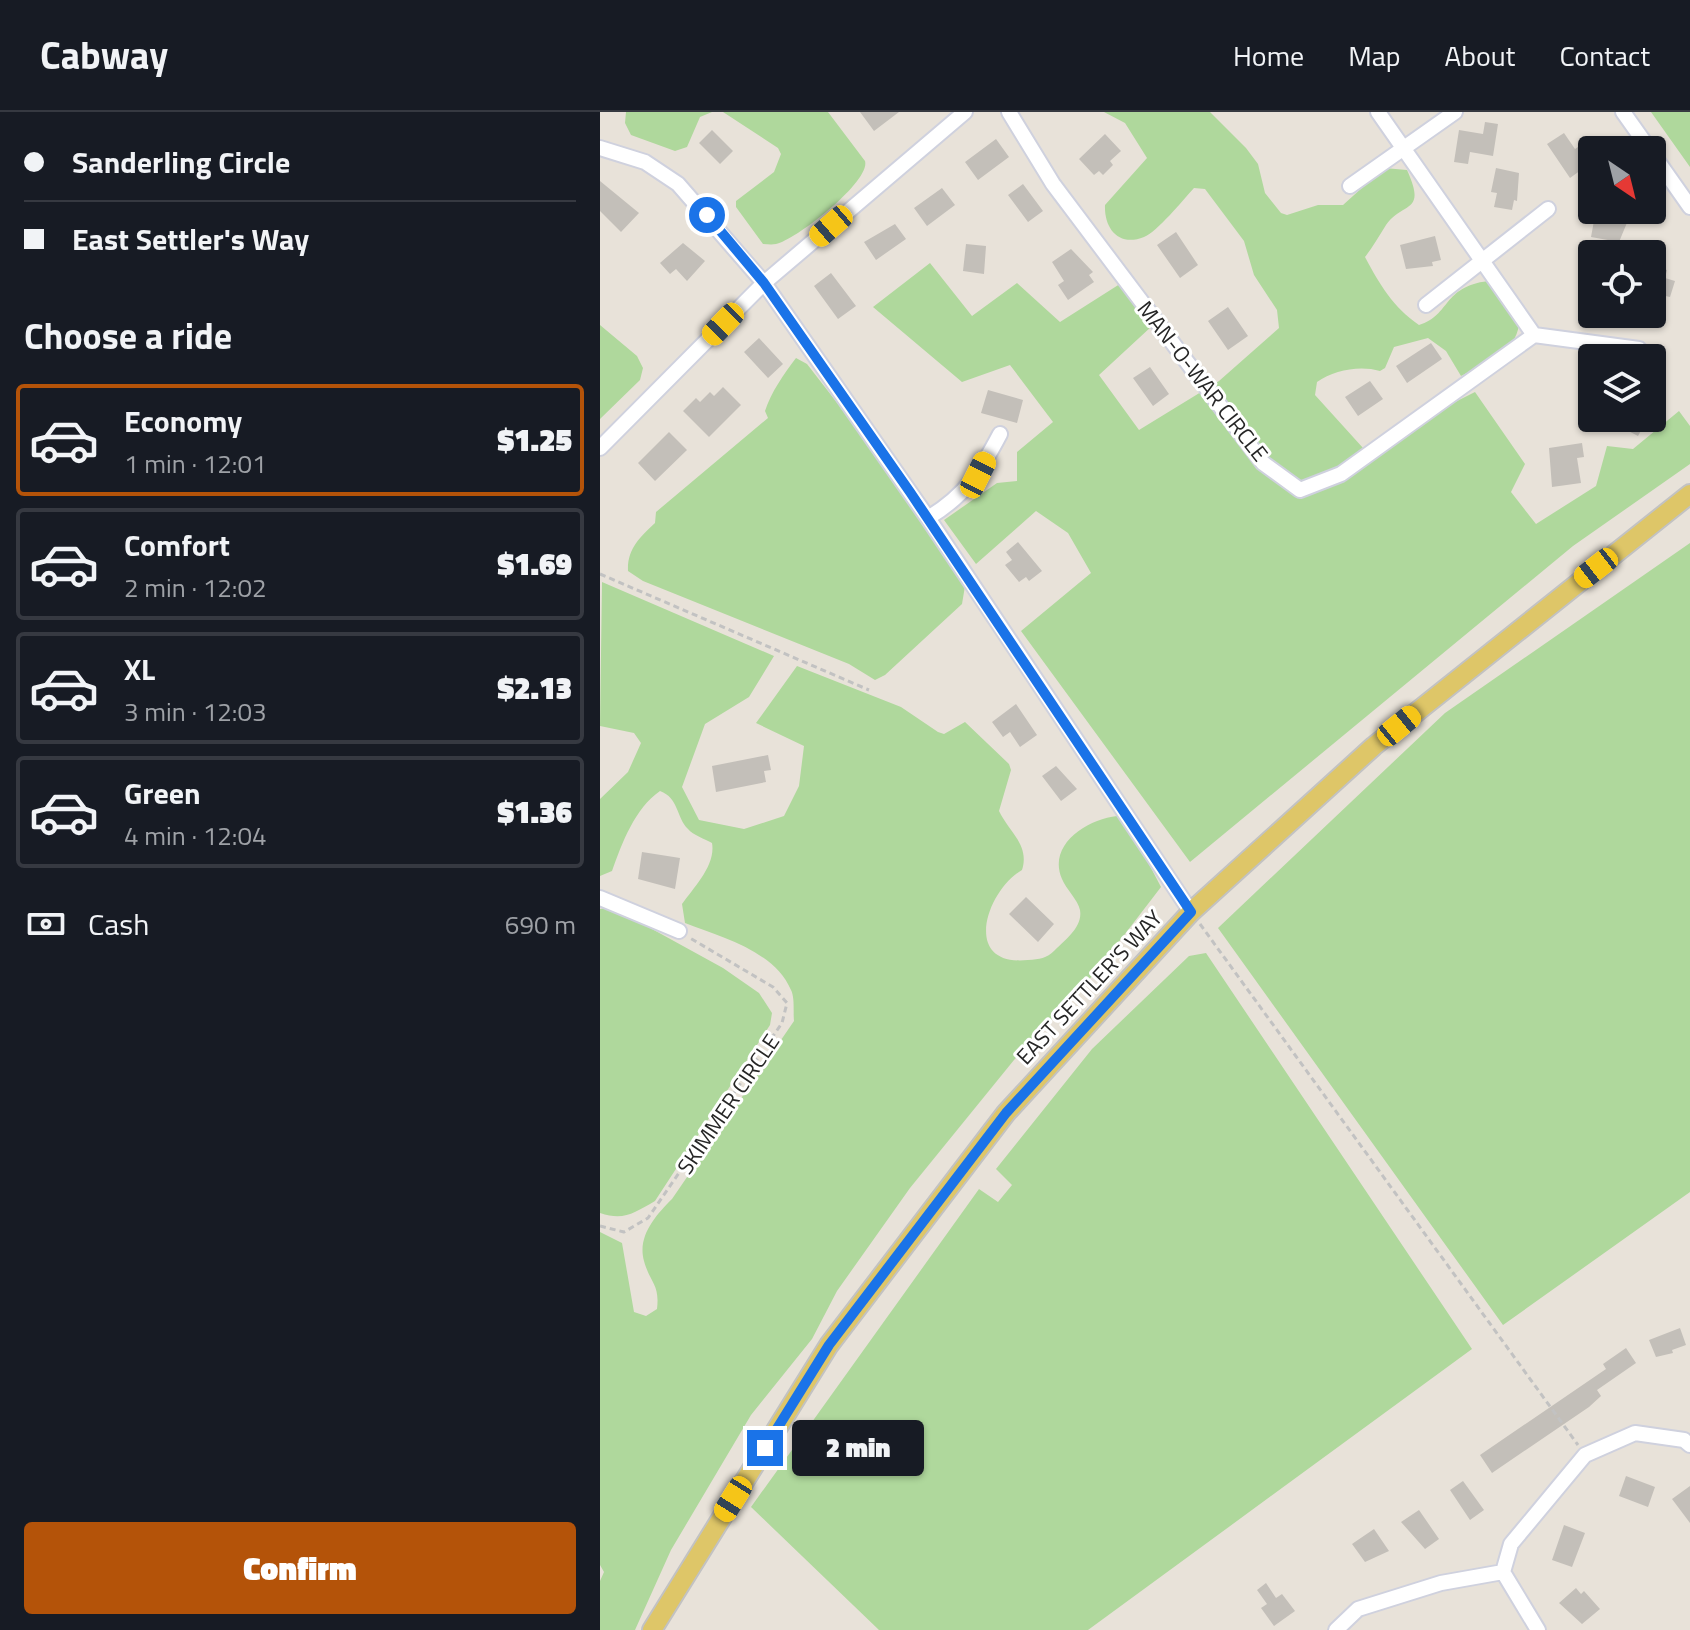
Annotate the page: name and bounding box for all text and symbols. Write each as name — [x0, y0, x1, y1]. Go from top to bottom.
text: Cabway — [40, 26, 168, 84]
text: Home — [1233, 34, 1304, 77]
text: Map — [1348, 34, 1401, 77]
text: About — [1445, 34, 1515, 77]
text: Contact — [1559, 34, 1650, 77]
north arrow — [1578, 136, 1666, 224]
map controls — [1578, 136, 1666, 432]
text: Sanderling Circle — [72, 139, 290, 185]
route start — [689, 197, 725, 233]
car — [805, 201, 857, 251]
text: East Settler's Way — [72, 216, 309, 262]
button: locate — [1578, 240, 1666, 328]
street label: MAN-O-WAR CIRCLE — [1129, 293, 1277, 469]
car — [698, 298, 748, 350]
text: Choose a ride — [24, 308, 232, 363]
button: layers — [1578, 344, 1666, 432]
text: Economy — [124, 398, 242, 444]
icon: car — [28, 404, 100, 476]
text: $1.25 — [498, 417, 572, 463]
text: 1 min · 12:01 — [124, 444, 267, 483]
car — [956, 448, 1000, 502]
text: Comfort — [124, 522, 230, 568]
icon: car — [28, 528, 100, 600]
text: $1.69 — [498, 541, 572, 587]
car — [1570, 544, 1622, 592]
text: 2 min · 12:02 — [124, 568, 267, 607]
text: XL — [124, 646, 155, 692]
icon: car — [28, 652, 100, 724]
text: $2.13 — [498, 665, 572, 711]
text: 3 min · 12:03 — [124, 692, 267, 731]
car — [1373, 702, 1425, 750]
text: Green — [124, 770, 201, 816]
icon: car — [28, 776, 100, 848]
text: $1.36 — [498, 789, 572, 835]
text: 4 min · 12:04 — [124, 816, 267, 855]
text: Cash — [88, 901, 149, 947]
icon: cash — [24, 902, 68, 946]
street label: EAST SETTLER'S WAY — [1008, 902, 1170, 1072]
text: 690 m — [505, 905, 576, 944]
street label: SKIMMER CIRCLE — [668, 1027, 788, 1181]
callout: 2 min — [793, 1420, 925, 1476]
text: 2 min — [826, 1428, 890, 1467]
route end — [747, 1430, 783, 1466]
car — [710, 1472, 756, 1526]
button: Confirm — [24, 1522, 576, 1614]

